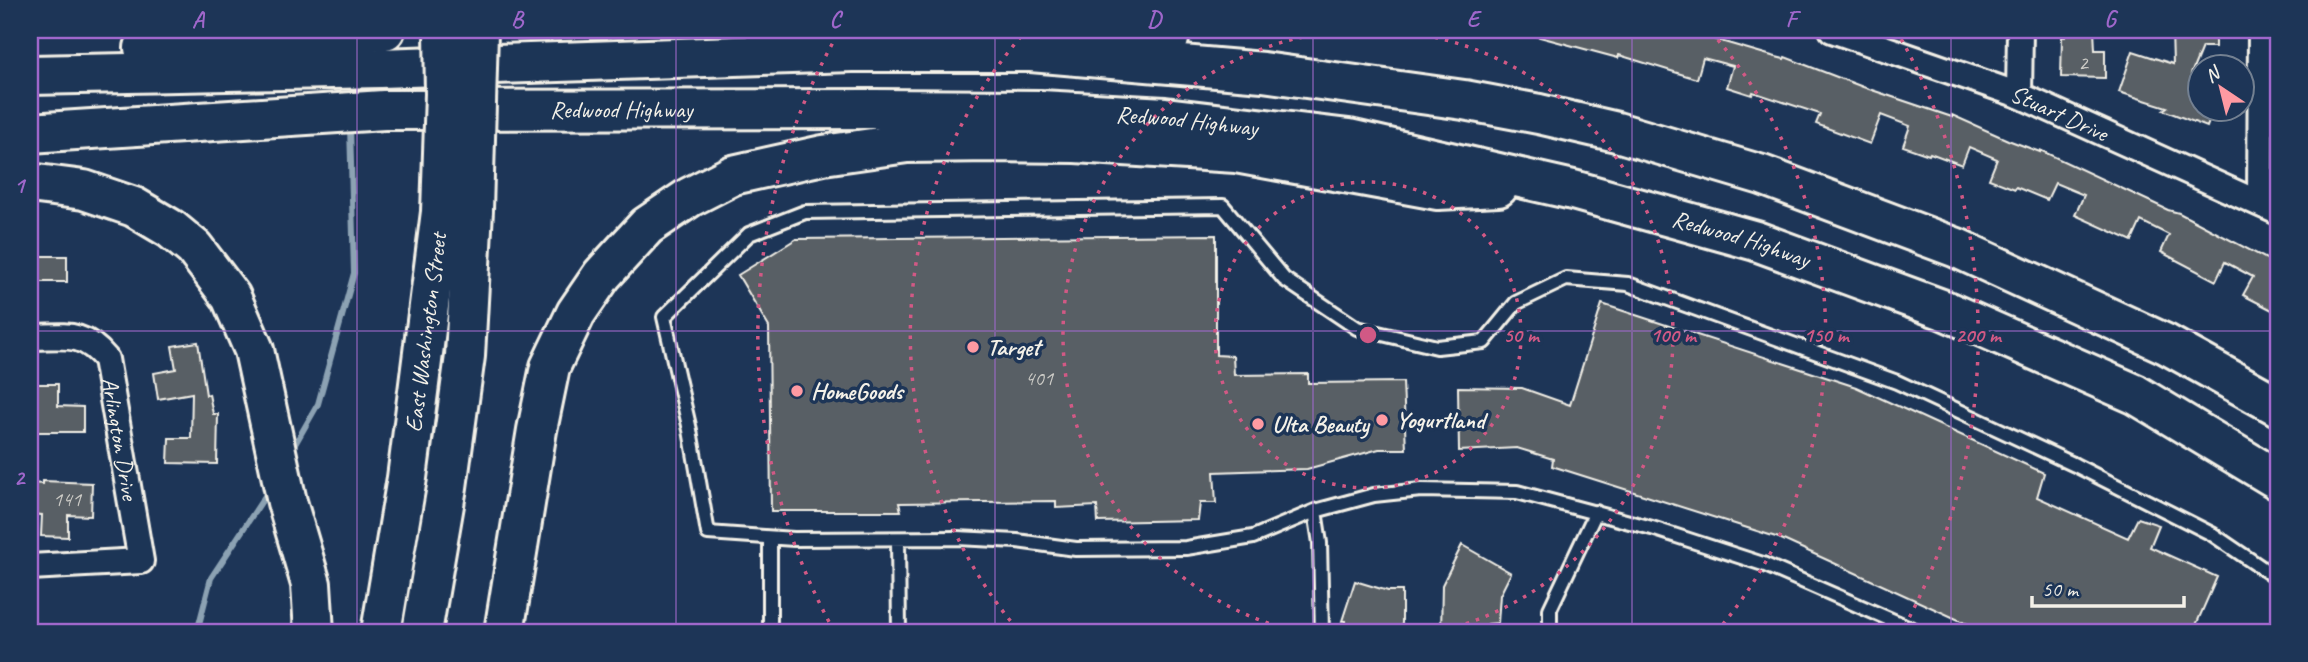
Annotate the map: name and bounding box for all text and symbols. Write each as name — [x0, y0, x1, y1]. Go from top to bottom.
text: A — [192, 5, 206, 34]
text: B — [511, 5, 525, 34]
text: C — [830, 5, 844, 34]
text: D — [1147, 5, 1163, 34]
text: E — [1467, 5, 1483, 34]
text: F — [1786, 5, 1802, 34]
text: G — [2104, 5, 2119, 34]
house number: 2 — [2078, 50, 2089, 76]
north arrow — [2186, 52, 2256, 122]
text: N — [2200, 60, 2226, 88]
street label: Stuart Drive — [2007, 78, 2115, 149]
street label: Redwood Highway — [550, 94, 694, 125]
street label: Redwood Highway — [1115, 99, 1261, 143]
text: 1 — [14, 171, 27, 200]
street label: Redwood Highway — [1669, 203, 1816, 275]
street label: East Washington Street — [398, 229, 453, 434]
text: 50 m — [1503, 322, 1541, 348]
text: 100 m — [1650, 322, 1698, 348]
text: 150 m — [1803, 322, 1851, 348]
text: 200 m — [1955, 322, 2003, 348]
centre of rings — [1356, 323, 1380, 347]
place label: Target — [987, 332, 1044, 362]
marker: Target — [965, 339, 981, 355]
house number: 401 — [1025, 365, 1055, 391]
street label: Arlington Drive — [94, 375, 146, 504]
place label: HomeGoods — [811, 376, 905, 406]
marker: HomeGoods — [789, 383, 805, 399]
place label: Yogurtland — [1396, 405, 1489, 435]
place label: Ulta Beauty — [1272, 409, 1370, 439]
marker: Yogurtland — [1374, 412, 1390, 428]
marker: Ulta Beauty — [1250, 416, 1266, 432]
text: 2 — [14, 463, 27, 492]
house number: 141 — [53, 486, 83, 512]
scale bar — [2032, 564, 2184, 608]
text: 50 m — [2042, 576, 2080, 602]

